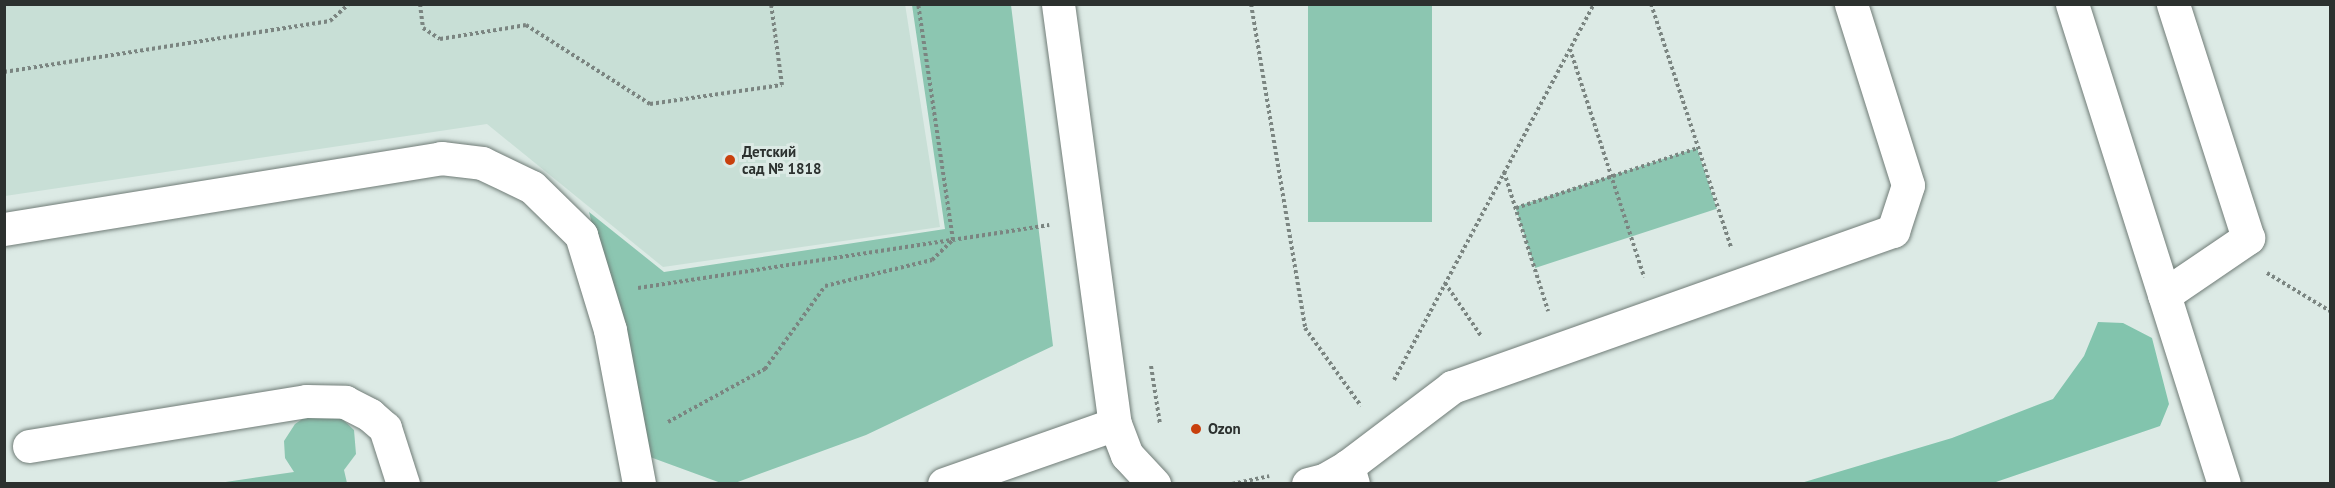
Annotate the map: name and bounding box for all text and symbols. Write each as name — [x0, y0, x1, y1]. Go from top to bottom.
place label: Детский сад № 1818 — [742, 142, 821, 177]
marker: Детский сад № 1818 — [723, 153, 737, 167]
place label: Ozon — [1208, 420, 1241, 438]
marker: Ozon — [1189, 422, 1203, 436]

